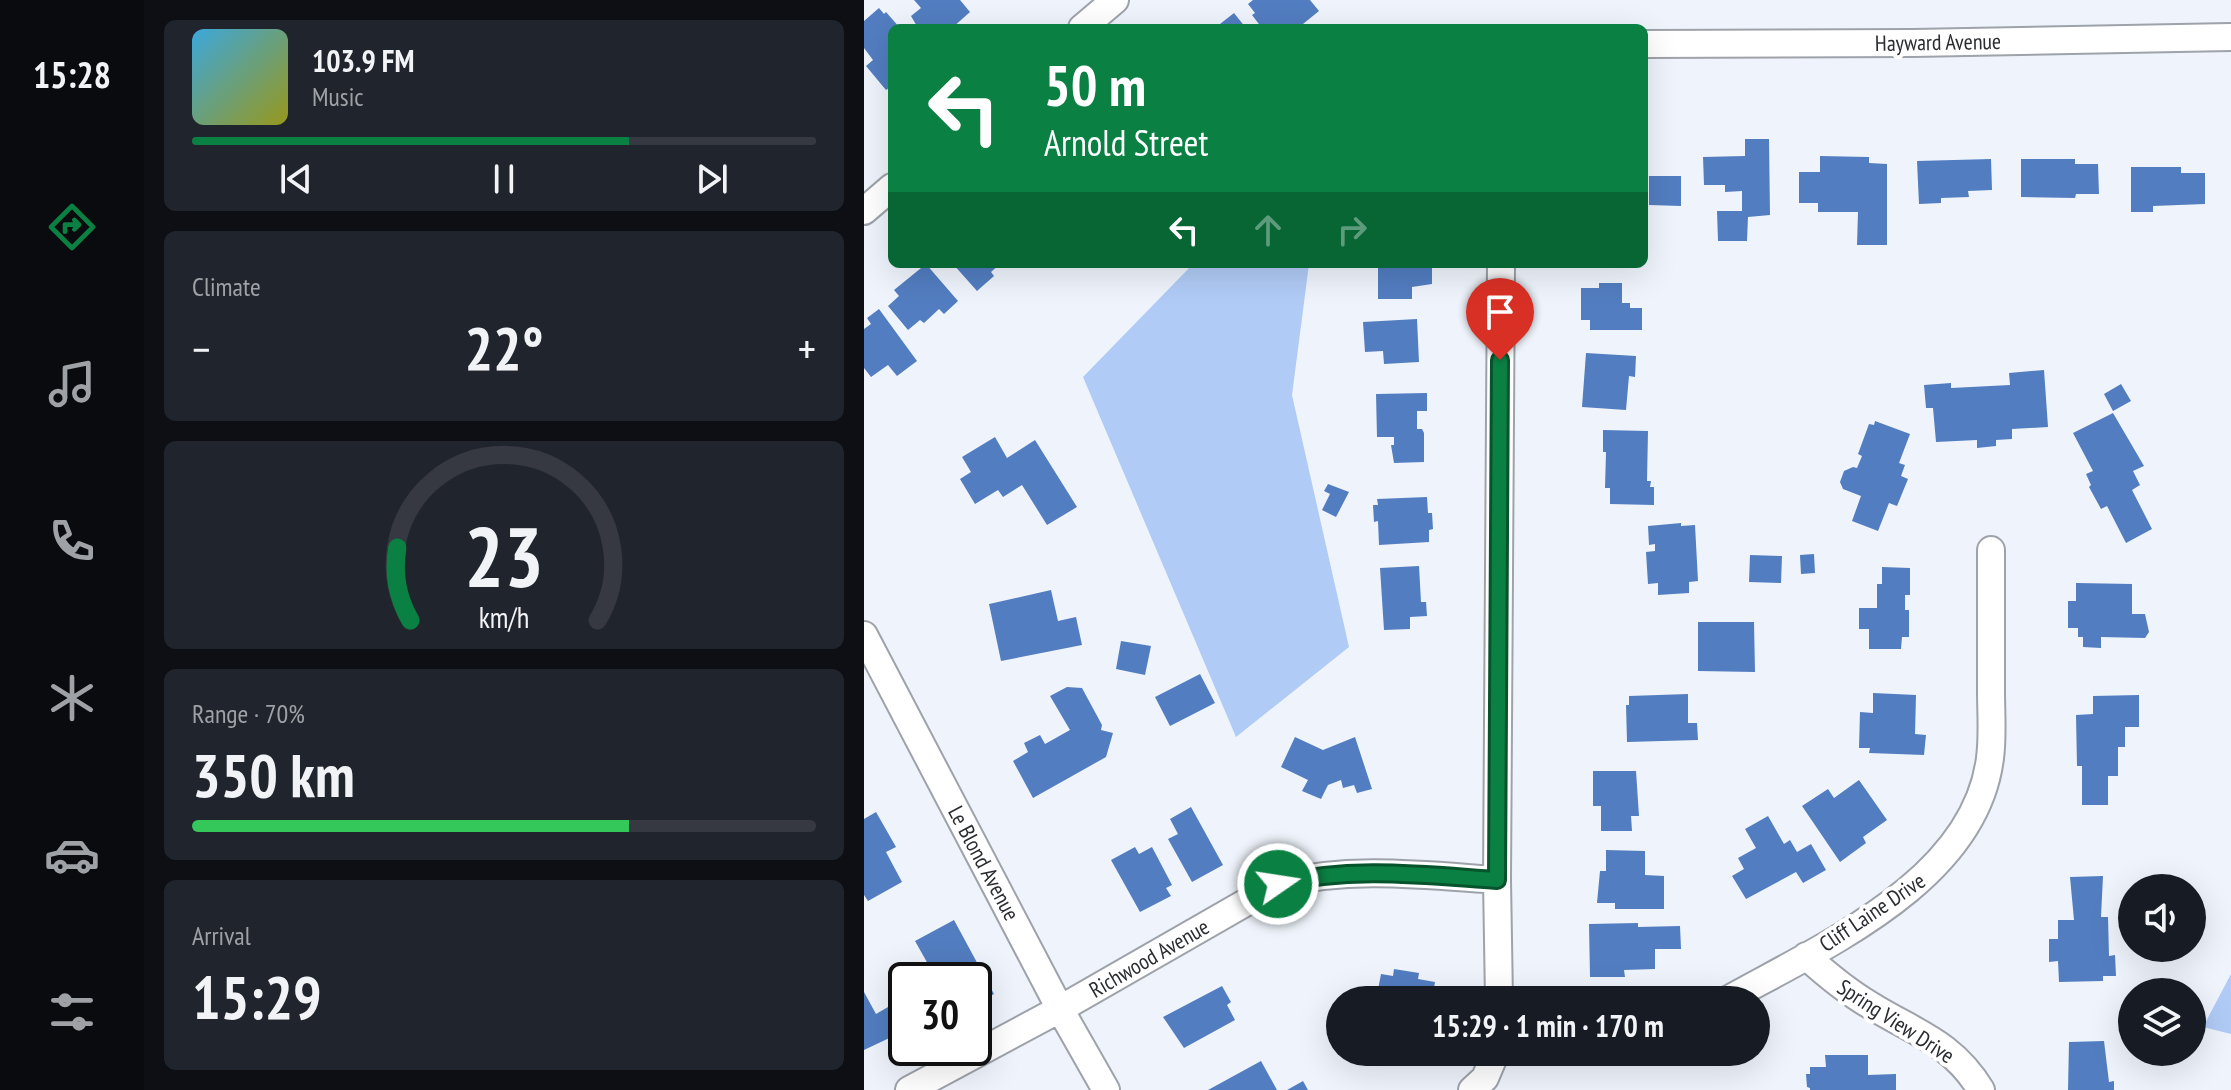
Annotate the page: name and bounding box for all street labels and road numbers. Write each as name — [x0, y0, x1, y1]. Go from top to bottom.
street label: Hayward Avenue — [1875, 27, 2001, 57]
street label: Le Blond Avenue — [942, 801, 1026, 925]
street label: Cliff Laine Drive — [1814, 866, 1930, 958]
street label: Richwood Avenue — [1084, 912, 1214, 1004]
street label: Spring View Drive — [1832, 973, 1960, 1069]

